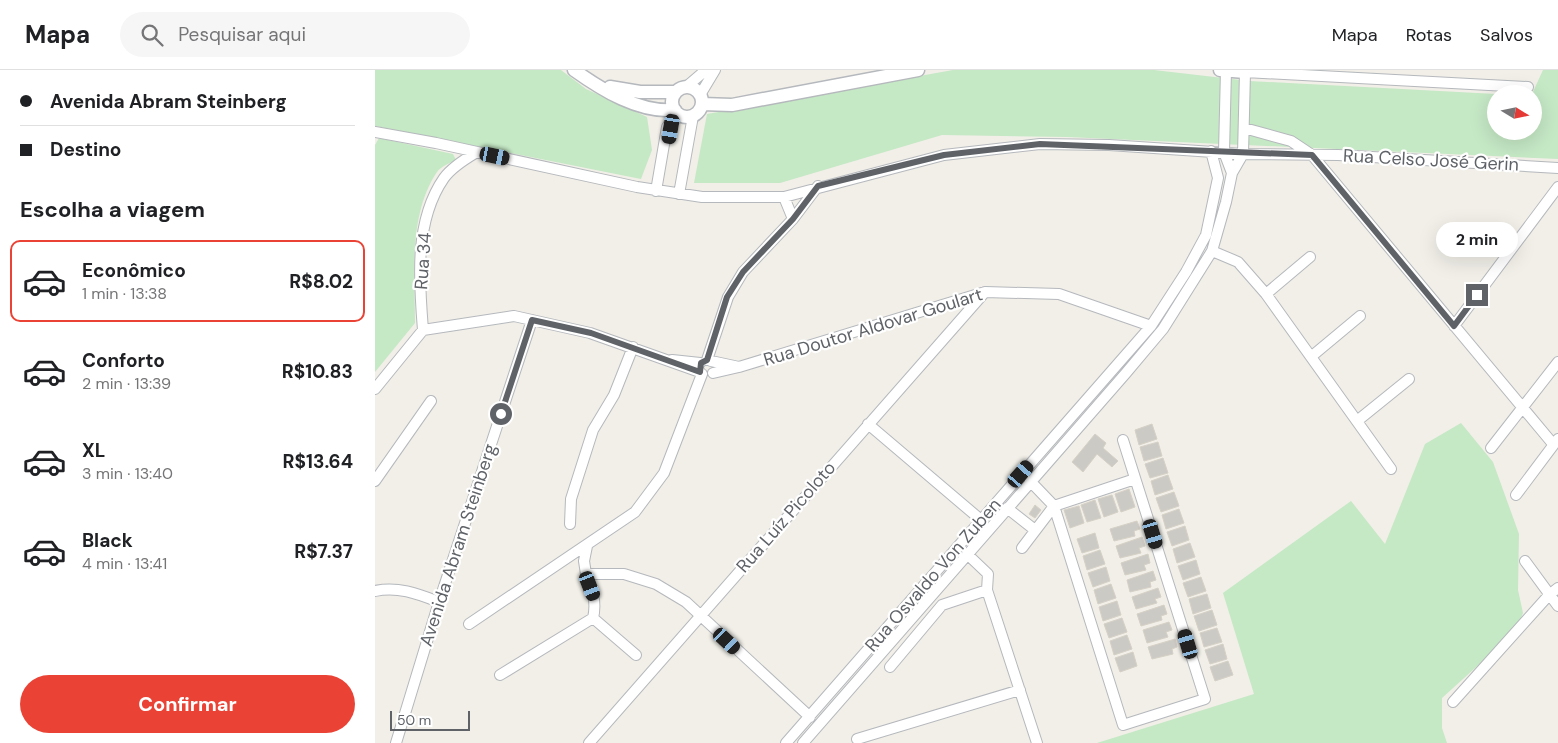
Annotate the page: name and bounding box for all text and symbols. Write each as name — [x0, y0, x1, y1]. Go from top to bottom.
search box — [120, 12, 470, 57]
text: Mapa — [25, 19, 90, 50]
icon: search — [138, 21, 166, 49]
text: Pesquisar aqui — [178, 22, 306, 47]
text: Mapa — [1332, 23, 1378, 47]
text: Rotas — [1406, 23, 1452, 47]
text: Salvos — [1480, 23, 1533, 47]
north arrow — [1487, 85, 1543, 140]
map controls — [1487, 85, 1542, 140]
text: Avenida Abram Steinberg — [50, 89, 287, 114]
car — [661, 113, 680, 145]
text: Destino — [50, 137, 121, 162]
street label: Rua Celso José Gerin — [1342, 143, 1520, 177]
car — [478, 146, 511, 166]
text: Escolha a viagem — [20, 195, 205, 224]
callout: 2 min — [1436, 222, 1518, 258]
text: 2 min — [1456, 229, 1498, 250]
street label: Rua 34 — [409, 232, 437, 290]
text: Econômico — [82, 258, 186, 283]
icon: car — [22, 259, 67, 304]
text: R$8.02 — [289, 269, 353, 294]
street label: Rua Doutor Aldovar Goulart — [761, 282, 985, 372]
text: 1 min · 13:38 — [82, 283, 167, 304]
route end — [1466, 284, 1488, 306]
text: Conforto — [82, 348, 165, 373]
icon: car — [22, 349, 67, 394]
text: R$10.83 — [282, 359, 353, 384]
text: 2 min · 13:39 — [82, 373, 171, 394]
route start — [490, 403, 512, 425]
text: XL — [82, 438, 105, 463]
icon: car — [22, 439, 67, 484]
street label: Avenida Abram Steinberg — [414, 441, 502, 649]
text: R$13.64 — [283, 449, 353, 474]
street label: Rua Luíz Picoloto — [731, 456, 841, 578]
car — [1005, 458, 1036, 490]
text: 3 min · 13:40 — [82, 463, 173, 484]
street label: Rua Osvaldo Von Zuben — [860, 493, 1006, 657]
car — [1141, 517, 1164, 551]
text: Black — [82, 528, 133, 553]
icon: car — [22, 529, 67, 574]
text: R$7.37 — [294, 539, 353, 564]
text: 4 min · 13:41 — [82, 553, 167, 574]
car — [577, 569, 602, 603]
car — [710, 625, 743, 657]
car — [1176, 627, 1199, 661]
button: Confirmar — [20, 675, 355, 733]
scale bar — [390, 708, 470, 731]
text: 50 m — [397, 711, 431, 729]

